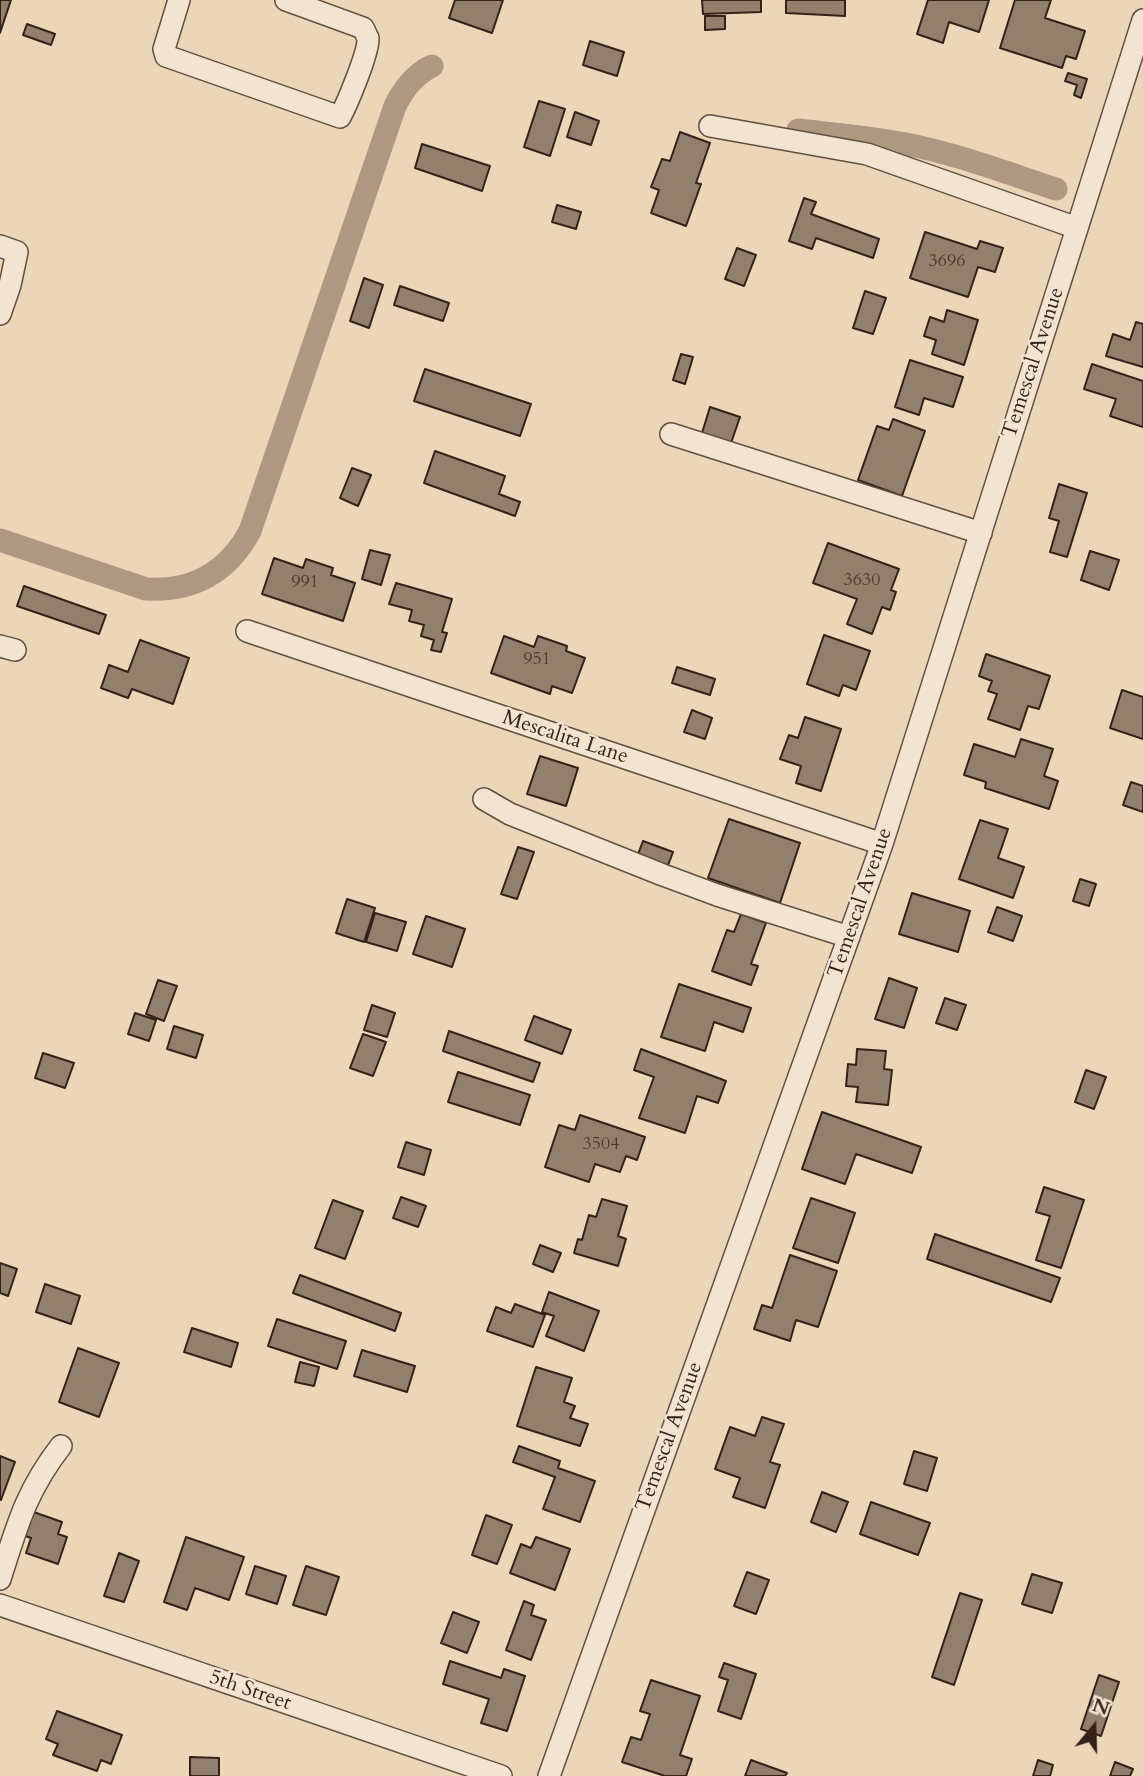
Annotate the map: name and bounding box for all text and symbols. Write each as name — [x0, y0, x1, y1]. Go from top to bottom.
house number: 3696 — [929, 251, 965, 273]
street label: Temescal Avenue — [998, 284, 1070, 442]
house number: 3630 — [844, 570, 880, 592]
house number: 991 — [291, 572, 319, 594]
house number: 951 — [523, 649, 551, 671]
street label: Mescalita Lane — [499, 706, 631, 770]
street label: Temescal Avenue — [824, 825, 898, 981]
house number: 3504 — [583, 1134, 619, 1156]
street label: Temescal Avenue — [631, 1359, 709, 1515]
street label: 5th Street — [206, 1665, 294, 1717]
north arrow — [1059, 1692, 1129, 1762]
text: N — [1089, 1692, 1113, 1722]

